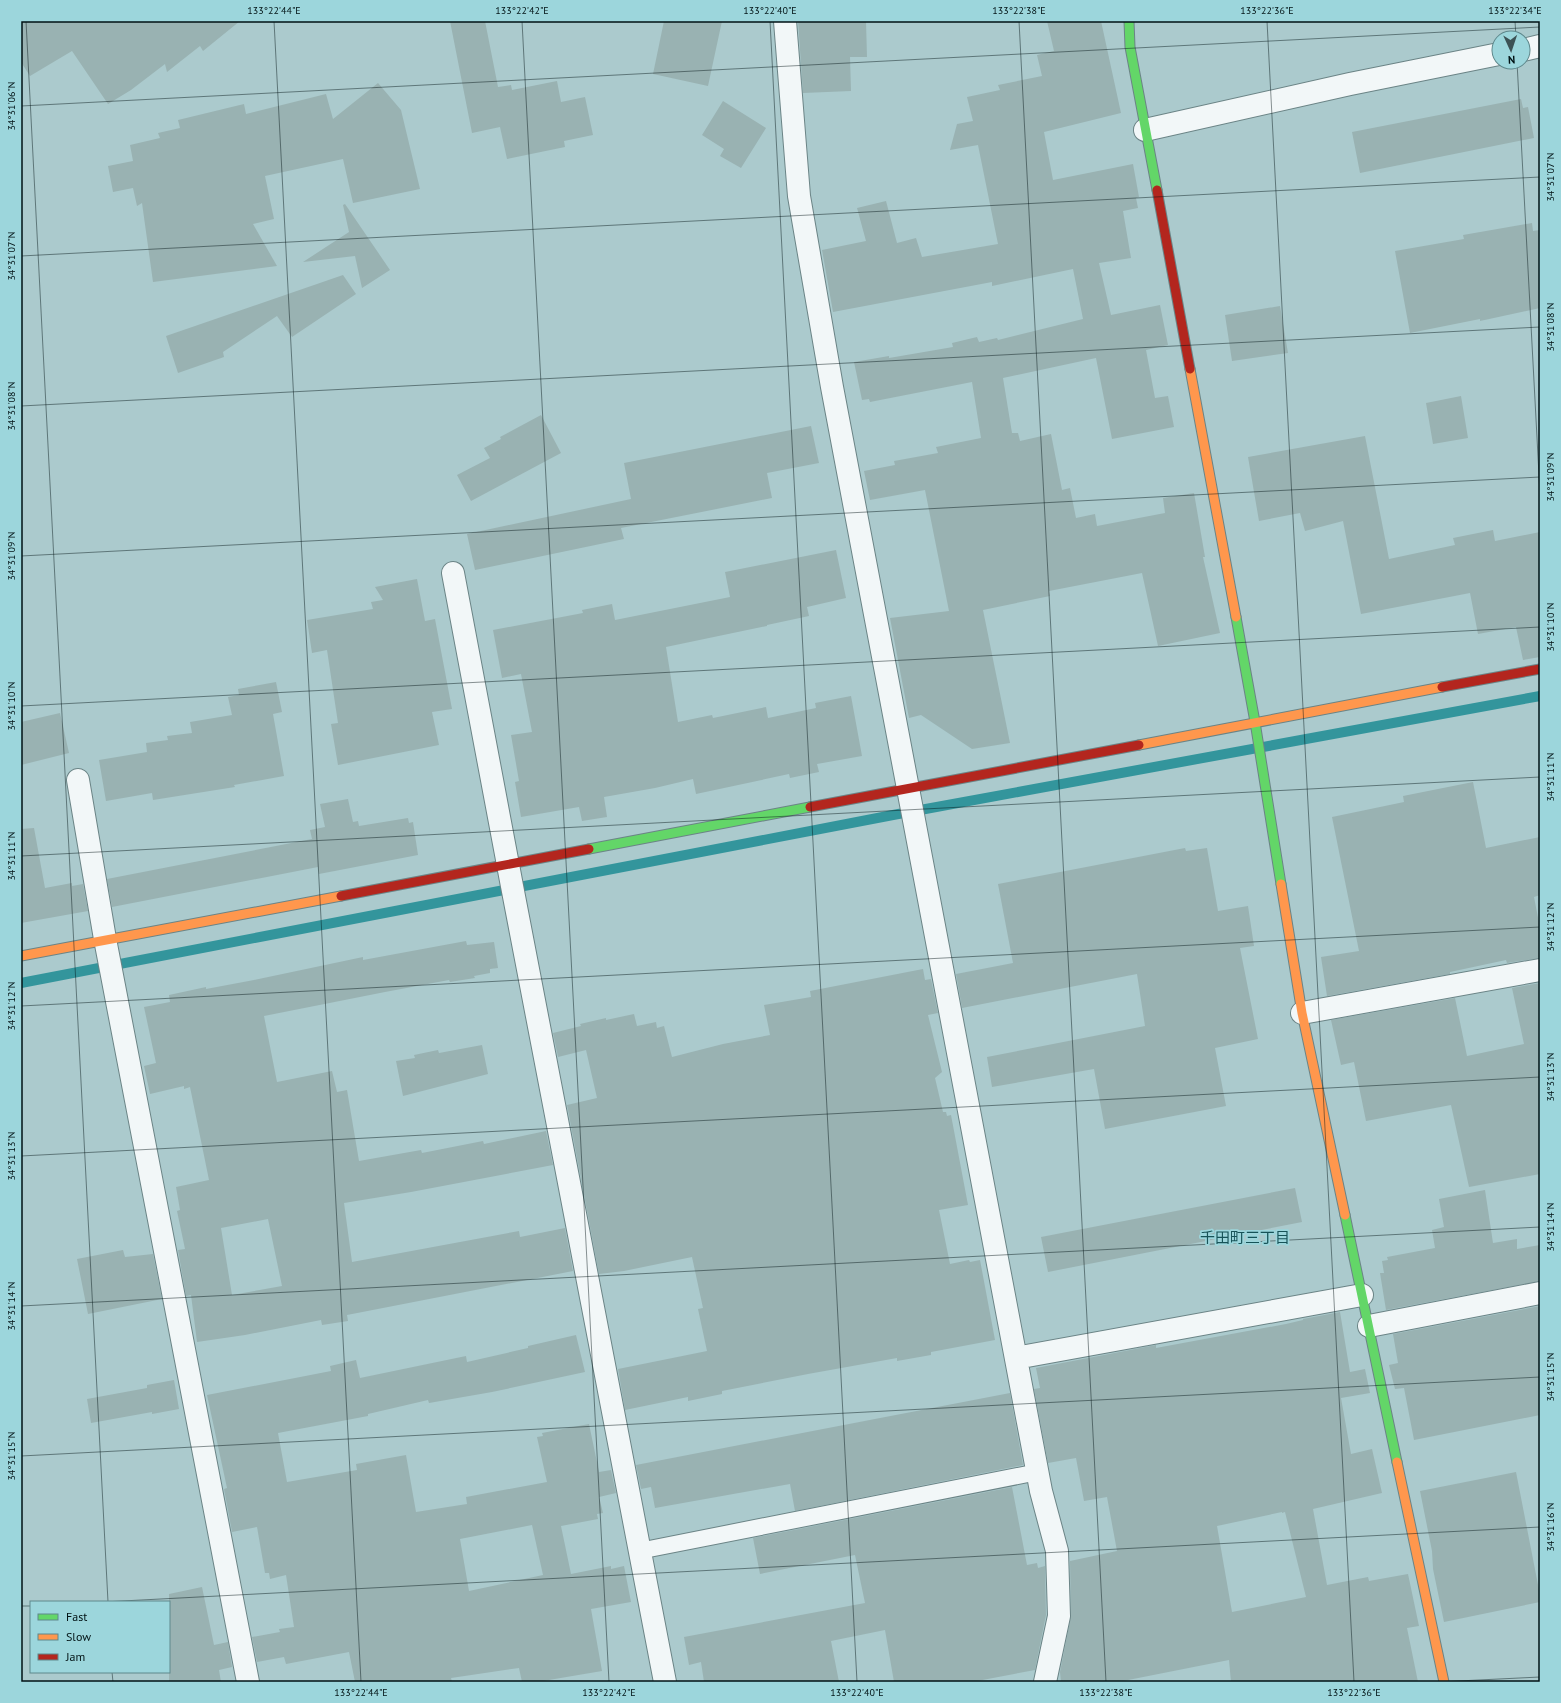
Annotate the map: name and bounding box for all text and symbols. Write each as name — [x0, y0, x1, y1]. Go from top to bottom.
text: 133°22'44"E — [247, 4, 301, 17]
text: 133°22'42"E — [495, 4, 549, 17]
text: 133°22'40"E — [743, 4, 797, 17]
text: 133°22'38"E — [992, 4, 1046, 17]
text: 133°22'36"E — [1240, 4, 1294, 17]
text: 133°22'34"E — [1488, 4, 1542, 17]
north arrow — [1491, 30, 1531, 70]
text: N — [1508, 53, 1516, 67]
text: 34°31'06"N — [5, 81, 18, 131]
text: 34°31'07"N — [1544, 152, 1557, 202]
text: 34°31'07"N — [5, 231, 18, 281]
text: 34°31'08"N — [1544, 302, 1557, 352]
text: 34°31'08"N — [5, 381, 18, 431]
text: 34°31'09"N — [1544, 452, 1557, 502]
text: 34°31'09"N — [5, 531, 18, 581]
text: 34°31'10"N — [1544, 602, 1557, 652]
text: 34°31'10"N — [5, 681, 18, 731]
text: 34°31'11"N — [1544, 752, 1557, 802]
text: 34°31'11"N — [5, 831, 18, 881]
text: 34°31'12"N — [1544, 902, 1557, 952]
text: 34°31'12"N — [5, 981, 18, 1031]
text: 34°31'13"N — [1544, 1052, 1557, 1102]
text: 34°31'13"N — [5, 1131, 18, 1181]
text: 34°31'14"N — [1544, 1202, 1557, 1252]
district label: 千田町三丁目 — [1200, 1228, 1290, 1247]
text: 34°31'14"N — [5, 1281, 18, 1331]
text: 34°31'15"N — [1544, 1352, 1557, 1402]
text: 34°31'15"N — [5, 1431, 18, 1481]
text: 34°31'16"N — [1544, 1502, 1557, 1552]
legend — [30, 1601, 170, 1673]
text: Fast — [66, 1609, 87, 1624]
text: Slow — [66, 1629, 91, 1644]
text: Jam — [65, 1649, 85, 1664]
text: 133°22'44"E — [334, 1686, 388, 1699]
text: 133°22'42"E — [582, 1686, 636, 1699]
text: 133°22'40"E — [830, 1686, 884, 1699]
text: 133°22'38"E — [1079, 1686, 1133, 1699]
text: 133°22'36"E — [1327, 1686, 1381, 1699]

